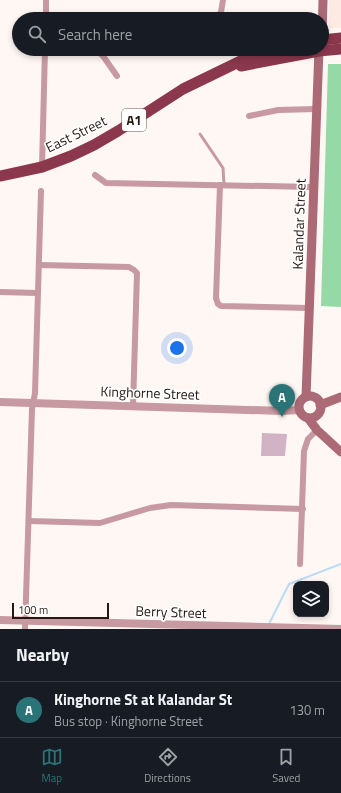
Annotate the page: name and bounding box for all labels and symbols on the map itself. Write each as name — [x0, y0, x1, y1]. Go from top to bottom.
road number: A1 — [122, 109, 146, 131]
street label: East Street — [42, 110, 110, 157]
street label: Kalandar Street — [286, 178, 311, 270]
your location — [167, 338, 187, 358]
street label: Kinghorne Street — [100, 380, 200, 405]
pin: A — [269, 384, 295, 417]
street label: Berry Street — [135, 600, 207, 623]
scale bar — [12, 601, 109, 620]

